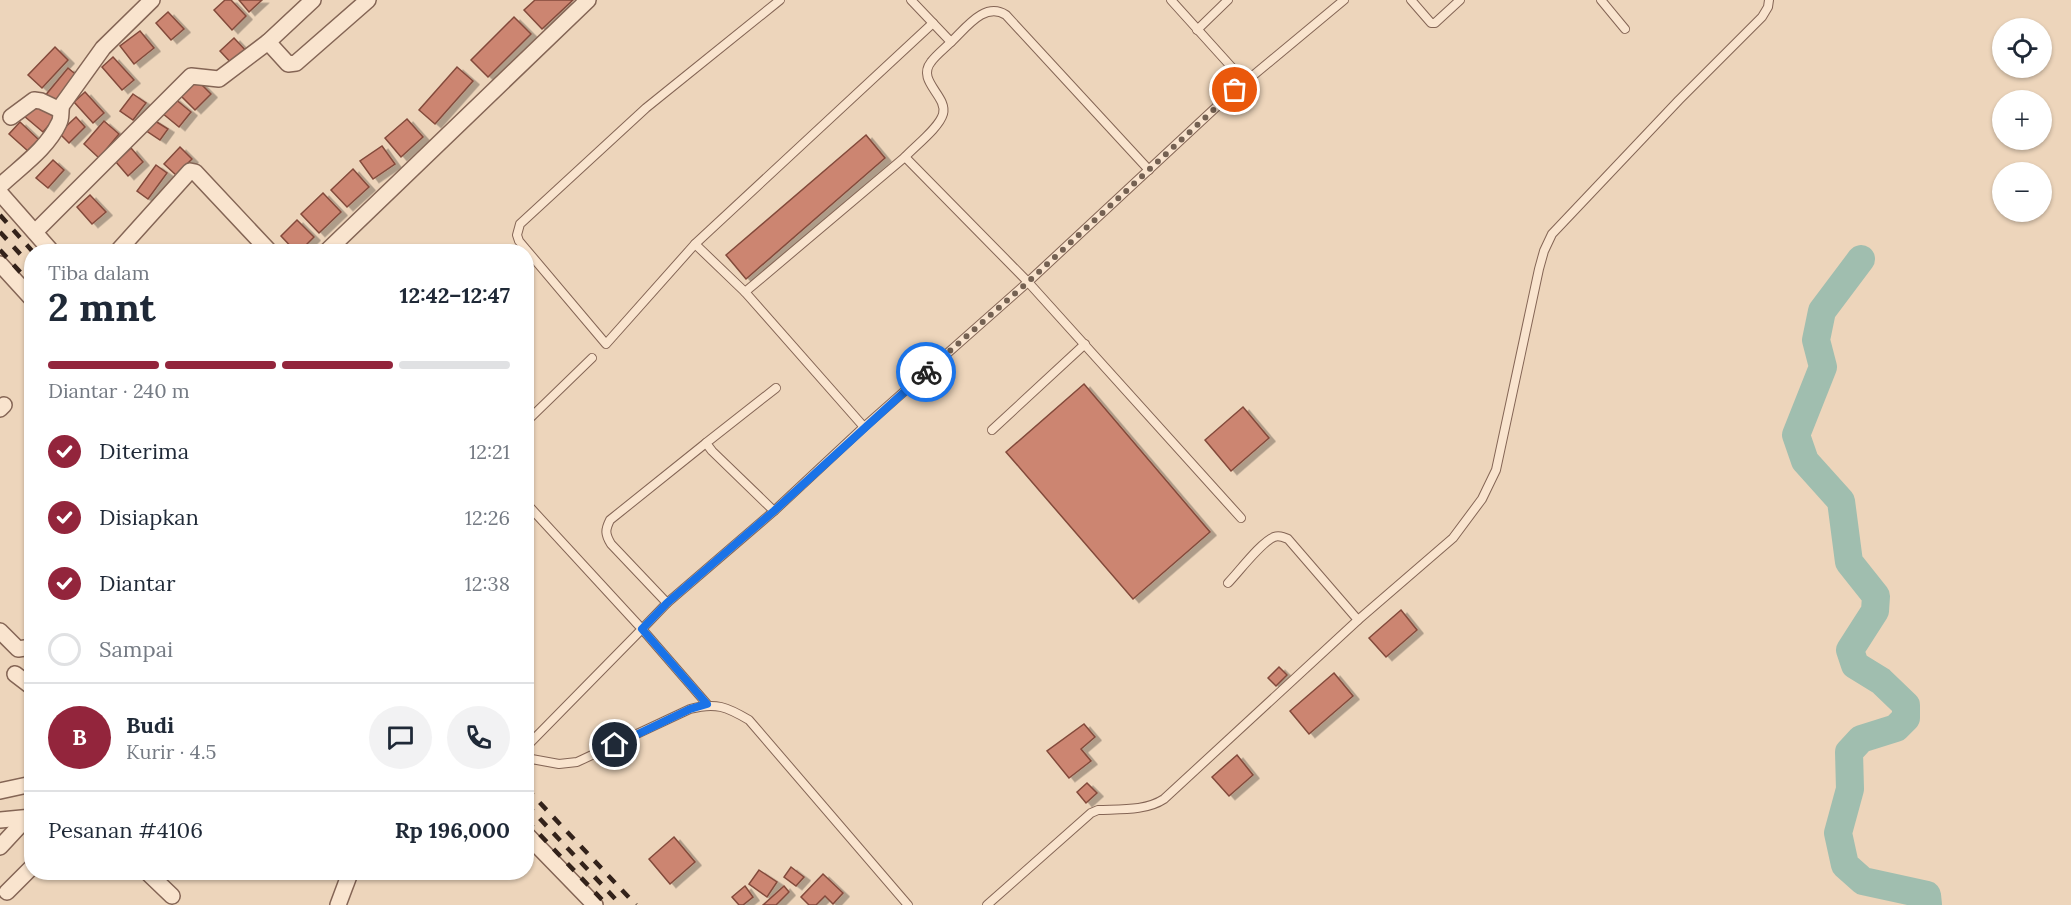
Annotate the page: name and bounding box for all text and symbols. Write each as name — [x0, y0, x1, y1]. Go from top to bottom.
map controls — [1992, 18, 2052, 222]
button: locate — [1992, 18, 2052, 78]
pin — [1209, 64, 1260, 115]
icon: bag — [1218, 73, 1251, 106]
button: + — [1992, 90, 2052, 150]
button: − — [1992, 162, 2052, 222]
text: Tiba dalam — [48, 260, 150, 285]
text: 12:42–12:47 — [400, 281, 510, 309]
text: 2 mnt — [48, 282, 156, 332]
courier — [896, 342, 956, 402]
icon: bike — [910, 356, 943, 389]
text: Diantar · 240 m — [48, 378, 190, 403]
icon: check — [48, 435, 81, 468]
text: Diterima — [99, 437, 189, 465]
text: 12:21 — [469, 439, 510, 464]
icon: check — [48, 501, 81, 534]
text: Disiapkan — [99, 503, 199, 531]
text: 12:26 — [465, 505, 510, 530]
icon: check — [48, 567, 81, 600]
text: Diantar — [99, 569, 175, 597]
text: 12:38 — [465, 571, 510, 596]
text: Sampai — [99, 635, 173, 663]
button: chat — [369, 706, 432, 769]
button: phone — [447, 706, 510, 769]
text: Budi — [126, 711, 174, 739]
pin — [589, 719, 640, 770]
text: B — [72, 723, 87, 751]
icon: home — [598, 728, 631, 761]
text: Kurir · 4.5 — [126, 739, 217, 764]
text: Pesanan #4106 — [48, 816, 203, 844]
text: Rp 196,000 — [395, 816, 510, 844]

